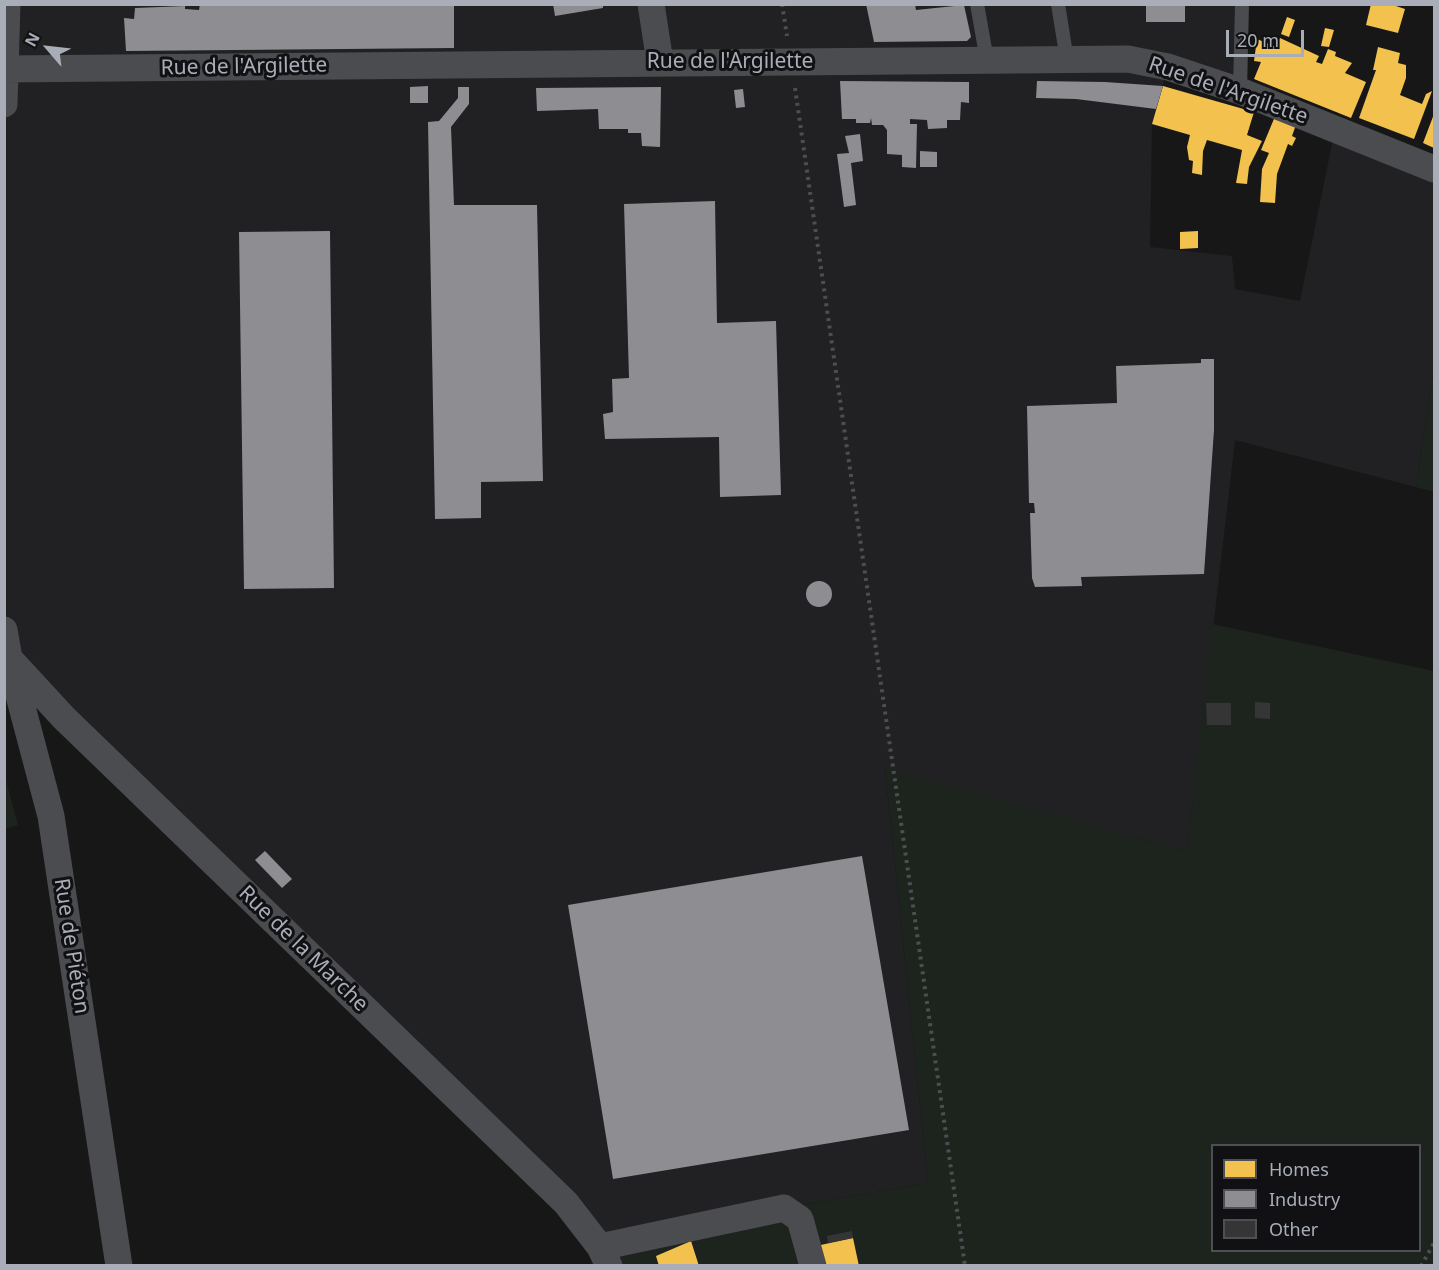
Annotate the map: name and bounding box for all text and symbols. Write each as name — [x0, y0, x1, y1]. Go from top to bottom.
north arrow — [18, 18, 78, 78]
scale bar — [1229, 18, 1307, 56]
text: 20 m — [1237, 28, 1279, 52]
text: N — [19, 29, 45, 50]
street label: Rue de l'Argilette — [647, 49, 813, 75]
street label: Rue de l'Argilette — [1145, 52, 1311, 130]
street label: Rue de l'Argilette — [160, 53, 328, 81]
street label: Rue de Piéton — [48, 876, 94, 1016]
street label: Rue de la Marche — [233, 881, 373, 1017]
legend — [1211, 1144, 1421, 1252]
text: Homes — [1269, 1157, 1329, 1181]
text: Industry — [1269, 1187, 1340, 1211]
text: Other — [1269, 1217, 1318, 1241]

